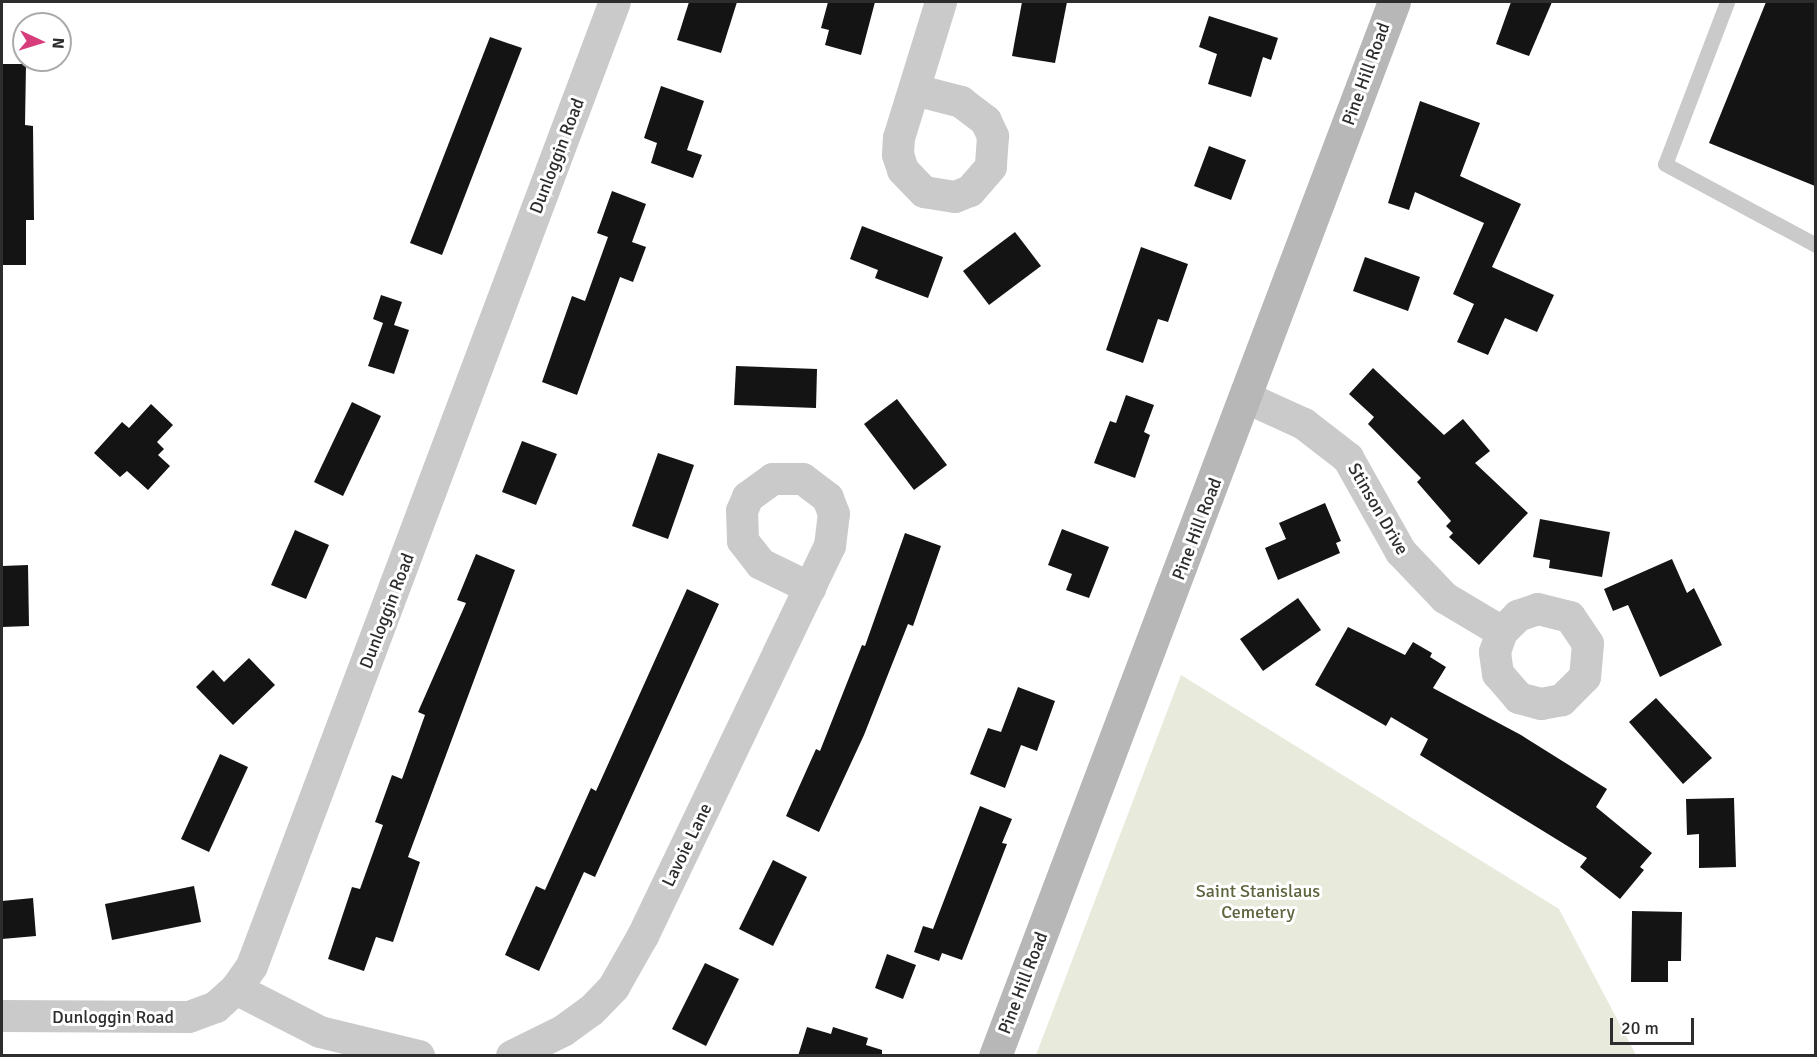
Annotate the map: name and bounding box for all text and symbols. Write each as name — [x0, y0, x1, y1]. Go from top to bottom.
north arrow — [12, 12, 72, 72]
street label: Pine Hill Road — [1337, 20, 1395, 128]
text: N — [48, 37, 68, 49]
street label: Dunloggin Road — [525, 95, 589, 217]
street label: Stinson Drive — [1343, 459, 1413, 559]
street label: Pine Hill Road — [1168, 475, 1226, 583]
street label: Dunloggin Road — [355, 550, 419, 672]
street label: Lavoie Lane — [657, 800, 717, 890]
park label: Saint Stanislaus Cemetery — [1196, 881, 1320, 924]
street label: Pine Hill Road — [994, 929, 1052, 1037]
street label: Dunloggin Road — [52, 1006, 174, 1028]
scale bar — [1613, 1006, 1697, 1044]
text: 20 m — [1621, 1017, 1659, 1039]

